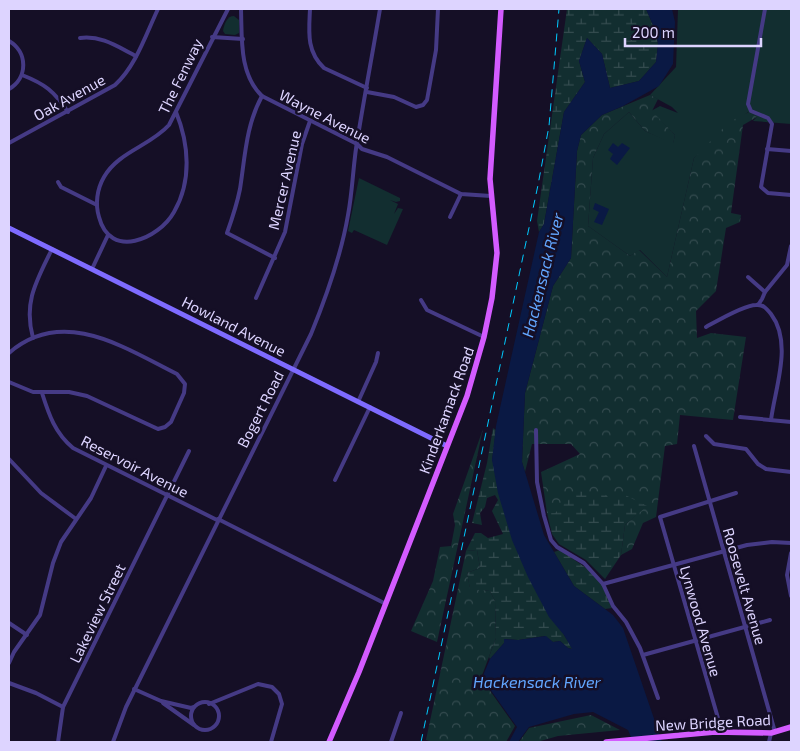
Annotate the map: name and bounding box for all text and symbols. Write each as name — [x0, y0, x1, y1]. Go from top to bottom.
scale bar — [625, 15, 761, 47]
text: 200 m — [632, 23, 675, 41]
street label: The Fenway — [154, 35, 206, 117]
street label: Oak Avenue — [30, 70, 108, 124]
street label: Wayne Avenue — [276, 85, 374, 147]
street label: Mercer Avenue — [264, 129, 304, 231]
water label: Hackensack River — [517, 210, 567, 339]
street label: Howland Avenue — [179, 292, 289, 360]
street label: Kinderkamack Road — [415, 344, 477, 476]
street label: Bogert Road — [233, 368, 287, 450]
street label: Reservoir Avenue — [78, 431, 192, 501]
street label: Roosevelt Avenue — [720, 525, 770, 647]
street label: Lakeview Street — [65, 560, 129, 666]
street label: Lynwood Avenue — [677, 563, 725, 679]
water label: Hackensack River — [473, 672, 602, 691]
street label: New Bridge Road — [655, 710, 771, 734]

